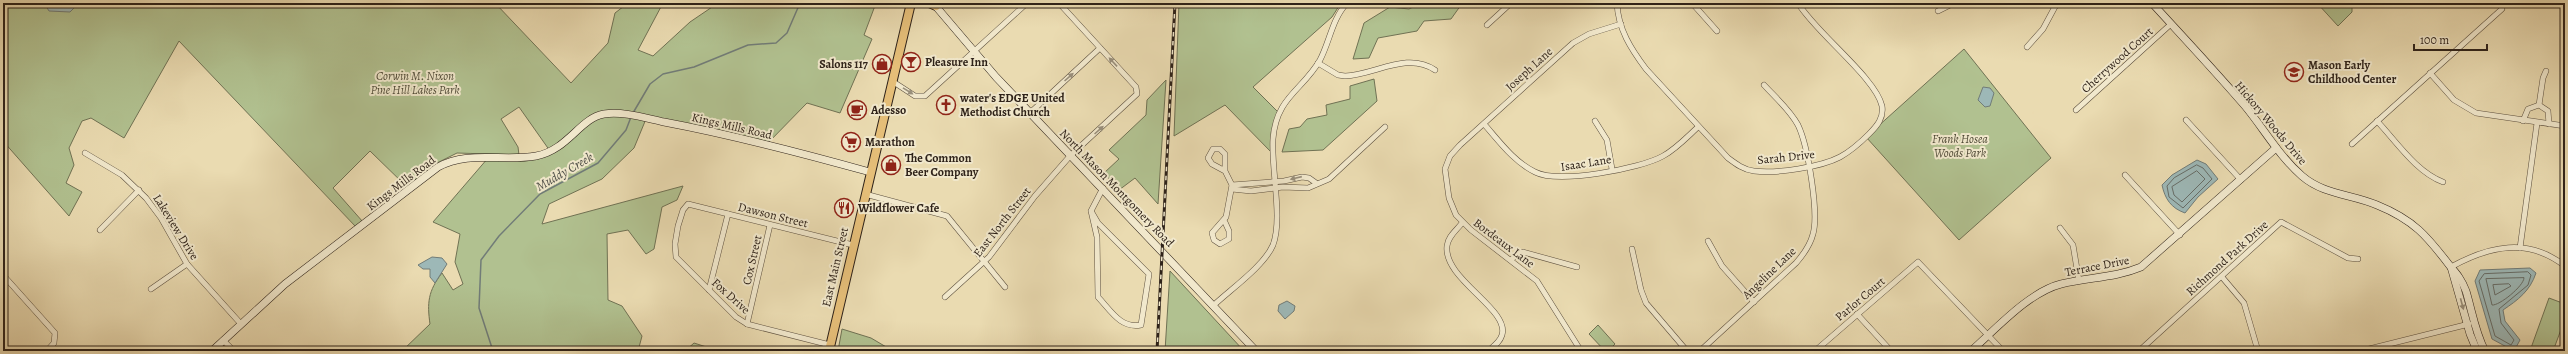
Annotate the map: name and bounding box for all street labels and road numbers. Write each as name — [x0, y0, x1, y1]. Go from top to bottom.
street label: Cherrywood Court — [2078, 23, 2156, 97]
street label: Joseph Lane — [1502, 44, 1556, 94]
street label: Hickory Woods Drive — [2231, 78, 2311, 168]
street label: Kings Mills Road — [690, 109, 774, 143]
street label: North Mason Montgomery Road — [1056, 125, 1178, 251]
street label: Sarah Drive — [1757, 146, 1815, 168]
street label: Isaac Lane — [1559, 151, 1613, 175]
street label: Kings Mills Road — [363, 152, 439, 214]
street label: East North Street — [970, 184, 1034, 260]
street label: Lakeview Drive — [149, 191, 203, 263]
street label: Dawson Street — [736, 199, 810, 231]
street label: Bordeaux Lane — [1470, 215, 1538, 271]
street label: Richmond Park Drive — [2183, 217, 2271, 299]
street label: East Main Street — [818, 226, 852, 308]
street label: Cox Street — [739, 234, 765, 286]
street label: Angeline Lane — [1738, 243, 1799, 303]
street label: Terrace Drive — [2063, 252, 2131, 280]
street label: Parlor Court — [1832, 273, 1888, 325]
street label: Fox Drive — [708, 275, 754, 317]

